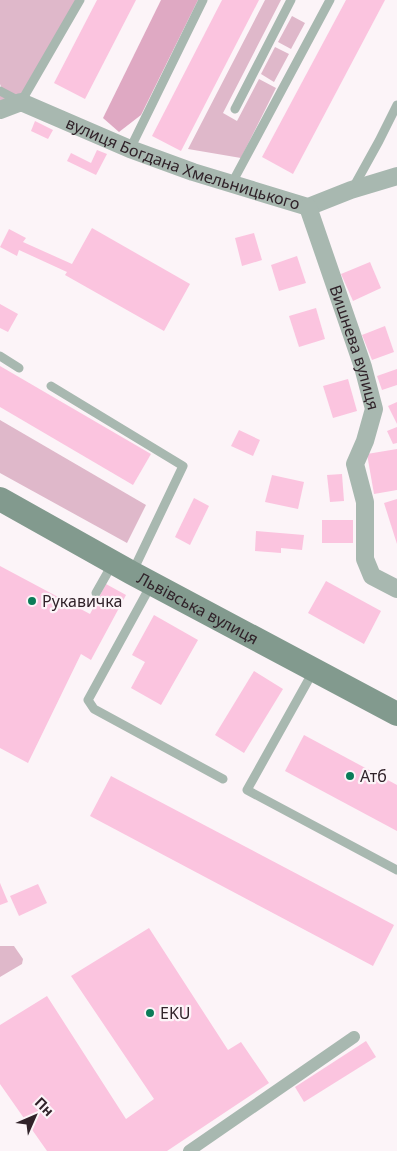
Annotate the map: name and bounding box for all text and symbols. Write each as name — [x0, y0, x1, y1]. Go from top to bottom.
street label: вулиця Богдана Хмельницького — [63, 112, 303, 215]
street label: Вишнева вулиця — [325, 282, 385, 412]
street label: Львівська вулиця — [133, 567, 263, 649]
place label: Рукавичка — [42, 590, 122, 612]
marker: Рукавичка — [26, 595, 38, 607]
place label: Атб — [360, 765, 387, 787]
marker: Атб — [344, 770, 356, 782]
place label: EKU — [160, 1002, 191, 1024]
marker: EKU — [144, 1007, 156, 1019]
north arrow — [10, 1091, 60, 1141]
text: Пн — [31, 1093, 58, 1120]

